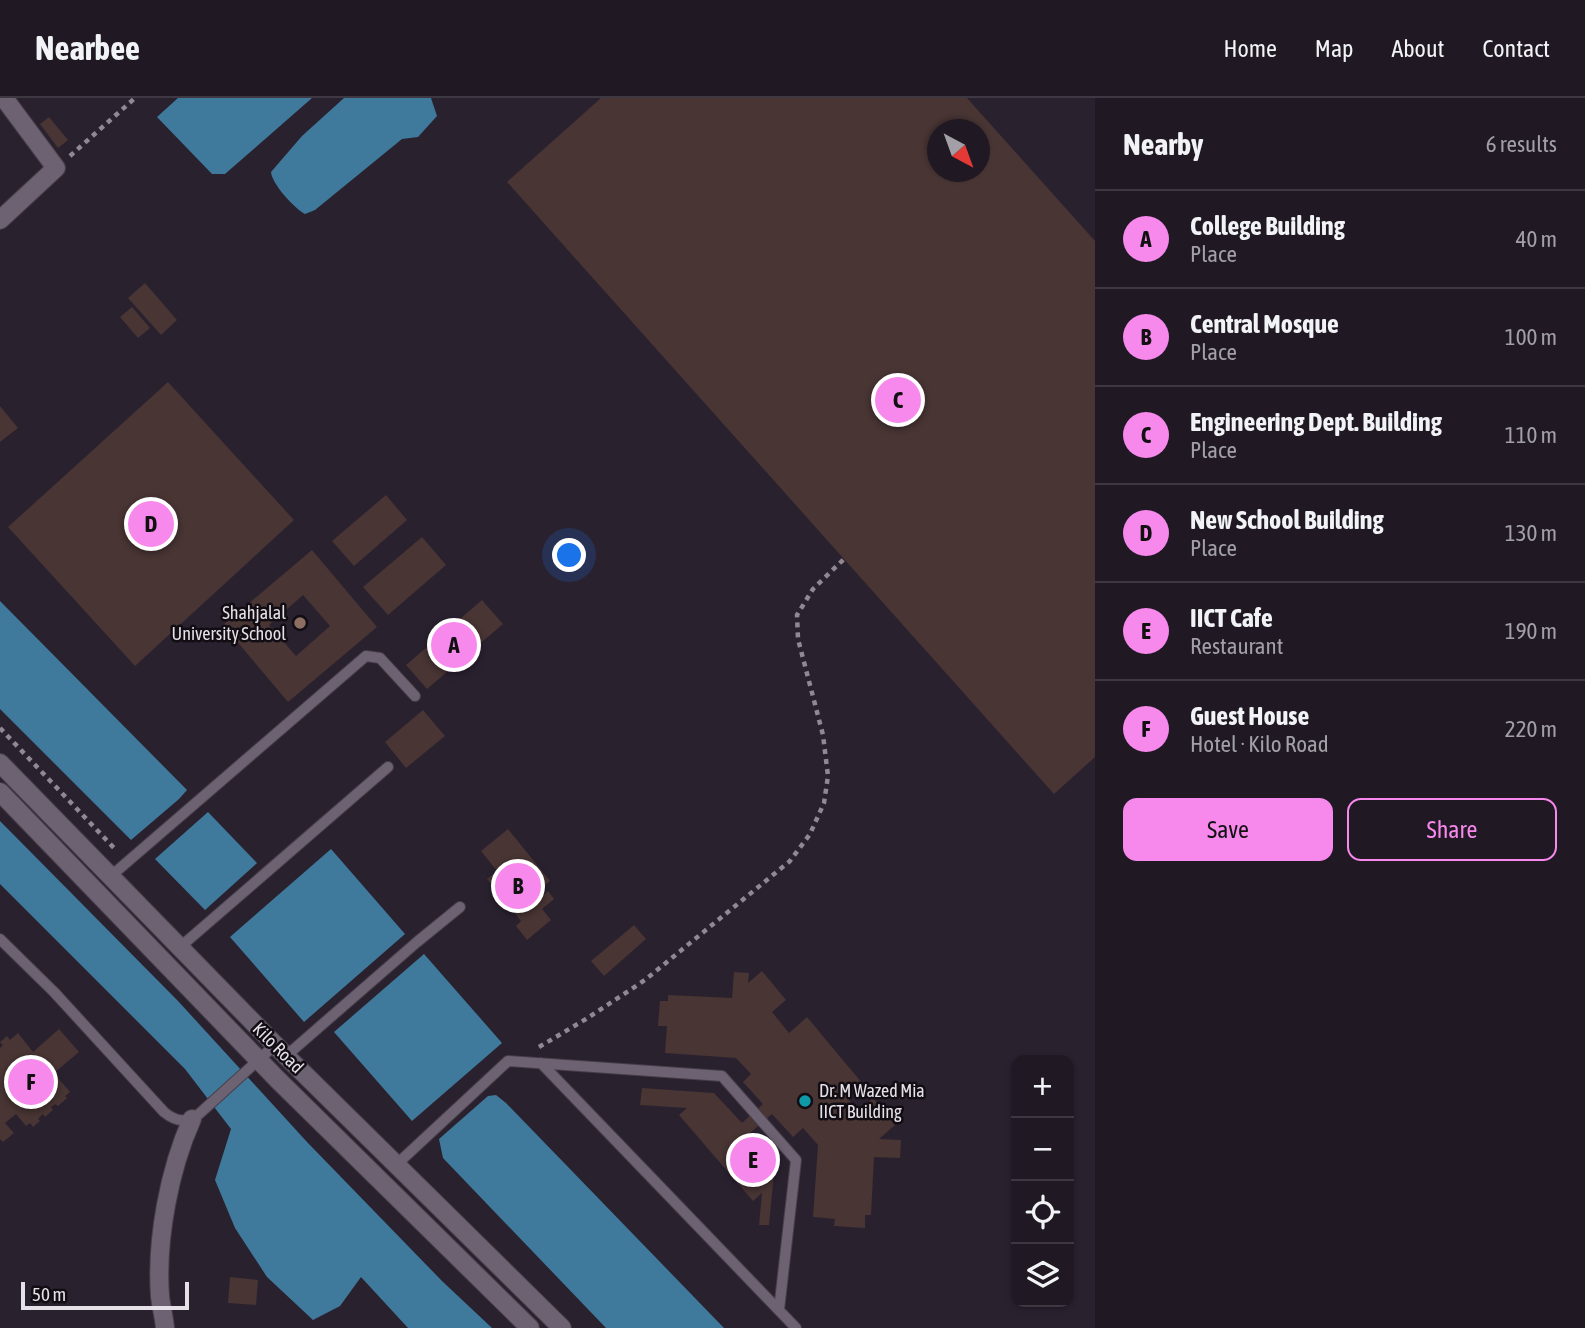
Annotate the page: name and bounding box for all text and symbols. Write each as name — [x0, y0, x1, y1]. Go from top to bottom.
text: Nearbee — [35, 29, 140, 67]
text: Home — [1223, 35, 1277, 62]
text: Map — [1315, 35, 1353, 62]
text: About — [1391, 35, 1444, 62]
text: Contact — [1482, 35, 1550, 62]
north arrow — [927, 119, 990, 182]
text: Nearby — [1123, 127, 1203, 161]
text: 6 results — [1486, 131, 1557, 157]
text: College Building — [1190, 211, 1345, 241]
text: A — [1140, 226, 1152, 252]
text: 40 m — [1516, 226, 1557, 252]
text: Place — [1190, 241, 1237, 267]
text: Central Mosque — [1190, 309, 1339, 339]
text: B — [1141, 324, 1151, 350]
text: 100 m — [1505, 324, 1557, 350]
text: Place — [1190, 339, 1237, 365]
pin: C — [875, 374, 921, 426]
text: Engineering Dept. Building — [1190, 407, 1442, 437]
text: C — [1141, 422, 1151, 448]
text: 110 m — [1505, 422, 1557, 448]
text: Place — [1190, 437, 1237, 463]
pin: D — [128, 498, 174, 550]
text: New School Building — [1190, 505, 1384, 535]
text: D — [1140, 520, 1152, 546]
text: 130 m — [1505, 520, 1557, 546]
text: Place — [1190, 535, 1237, 561]
your location — [552, 538, 586, 572]
place label: Shahjalal University School — [172, 602, 286, 644]
text: IICT Cafe — [1190, 603, 1273, 633]
marker: Shahjalal University School — [292, 615, 308, 631]
text: E — [1141, 618, 1151, 644]
text: 190 m — [1505, 618, 1557, 644]
pin: A — [431, 619, 477, 671]
text: Restaurant — [1190, 633, 1283, 659]
text: Guest House — [1190, 701, 1309, 731]
text: F — [1141, 716, 1151, 742]
text: 220 m — [1505, 716, 1557, 742]
text: Hotel · Kilo Road — [1190, 731, 1329, 757]
button: Save — [1123, 798, 1333, 861]
button: Share — [1347, 798, 1557, 861]
pin: B — [495, 860, 541, 912]
street label: Kilo Road — [249, 1018, 308, 1077]
map controls — [1011, 1055, 1074, 1307]
button: + — [1011, 1055, 1074, 1118]
pin: F — [8, 1056, 54, 1108]
place label: Dr. M Wazed Mia IICT Building — [819, 1080, 925, 1122]
marker: Dr. M Wazed Mia IICT Building — [797, 1093, 813, 1109]
button: − — [1011, 1118, 1074, 1181]
pin: E — [730, 1134, 776, 1186]
button: locate — [1011, 1181, 1074, 1244]
button: layers — [1011, 1244, 1074, 1307]
scale bar — [21, 1279, 189, 1311]
text: 50 m — [32, 1283, 66, 1305]

